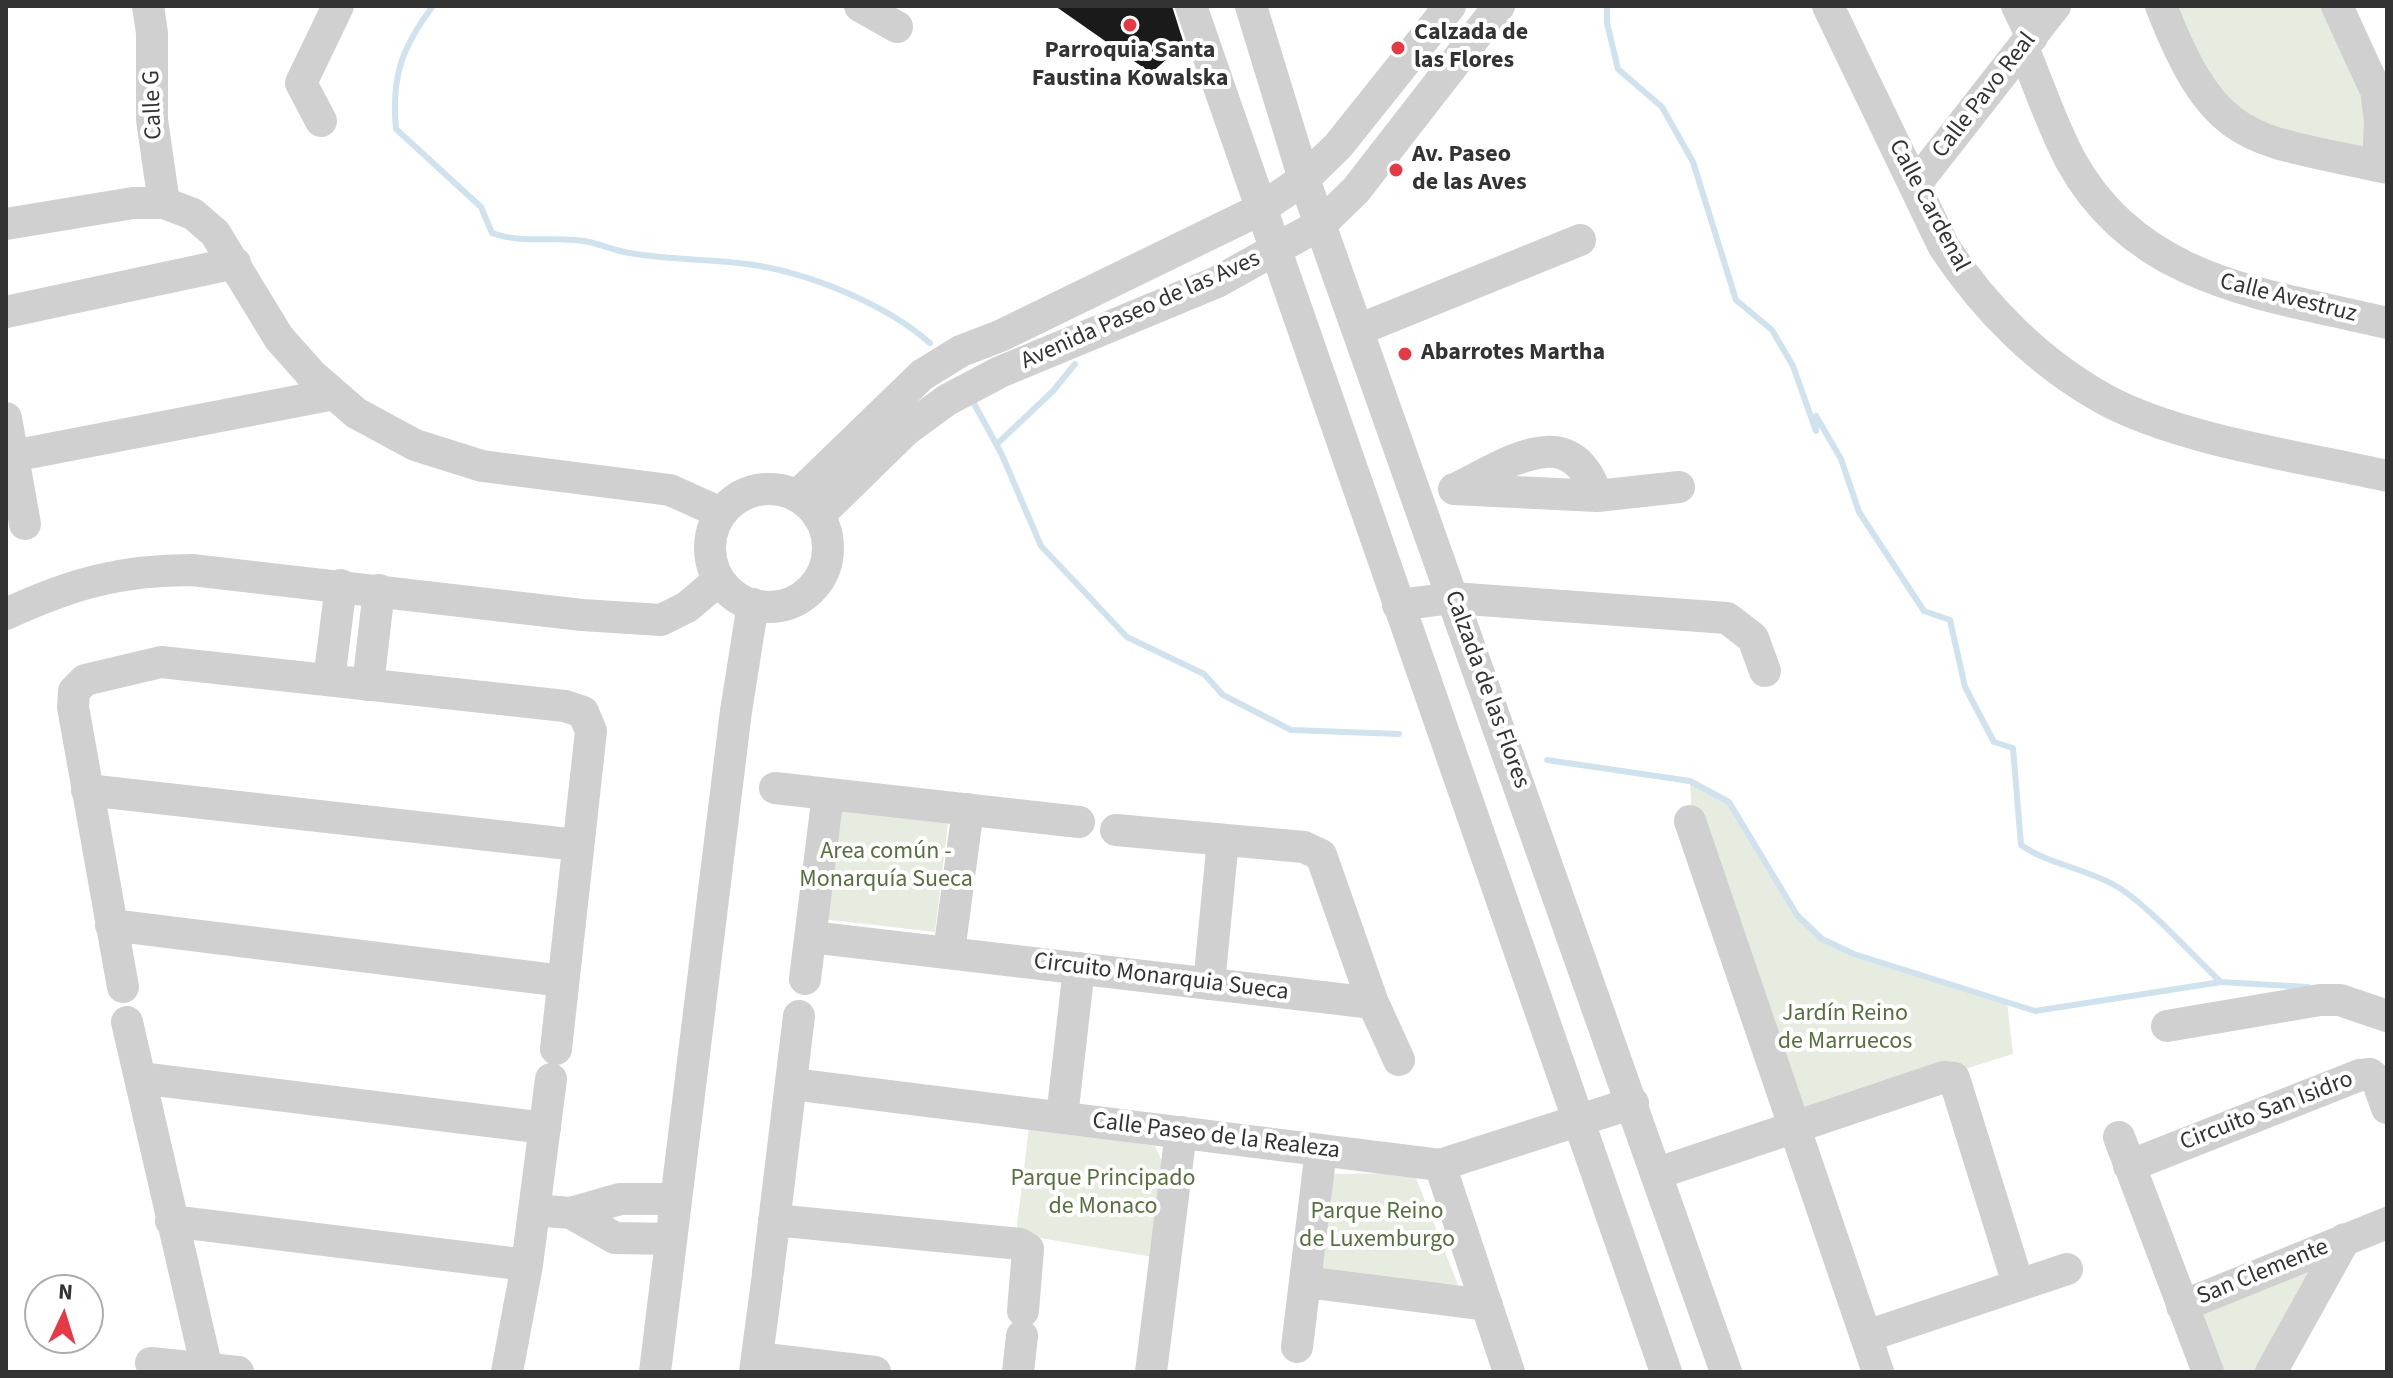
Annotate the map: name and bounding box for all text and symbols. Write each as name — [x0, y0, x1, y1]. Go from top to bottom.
marker: Parroquia Santa Faustina Kowalska — [1121, 16, 1139, 34]
place label: Calzada de las Flores — [1414, 20, 1528, 76]
street label: Calle Pavo Real — [1927, 27, 2043, 165]
place label: Parroquia Santa Faustina Kowalska — [1032, 38, 1228, 94]
marker: Calzada de las Flores — [1389, 39, 1407, 57]
street label: Calle G — [138, 70, 170, 140]
street label: Calle Cardenal — [1881, 135, 1975, 277]
place label: Av. Paseo de las Aves — [1412, 142, 1527, 198]
marker: Av. Paseo de las Aves — [1387, 161, 1405, 179]
street label: Avenida Paseo de las Aves — [1017, 245, 1265, 377]
street label: Calle Avestruz — [2217, 268, 2359, 330]
place label: Abarrotes Martha — [1421, 340, 1605, 368]
marker: Abarrotes Martha — [1396, 345, 1414, 363]
street label: Calzada de las Flores — [1437, 587, 1535, 793]
park label: Area común - Monarquía Sueca — [799, 839, 973, 895]
street label: Circuito Monarquia Sueca — [1032, 948, 1290, 1008]
park label: Jardín Reino de Marruecos — [1778, 1001, 1912, 1057]
street label: Circuito San Isidro — [2177, 1066, 2357, 1158]
street label: Calle Paseo de la Realeza — [1091, 1108, 1341, 1166]
park label: Parque Principado de Monaco — [1010, 1166, 1196, 1222]
park label: Parque Reino de Luxemburgo — [1299, 1199, 1455, 1255]
street label: San Clemente — [2193, 1234, 2333, 1312]
north arrow — [24, 1274, 104, 1354]
text: N — [57, 1276, 74, 1309]

